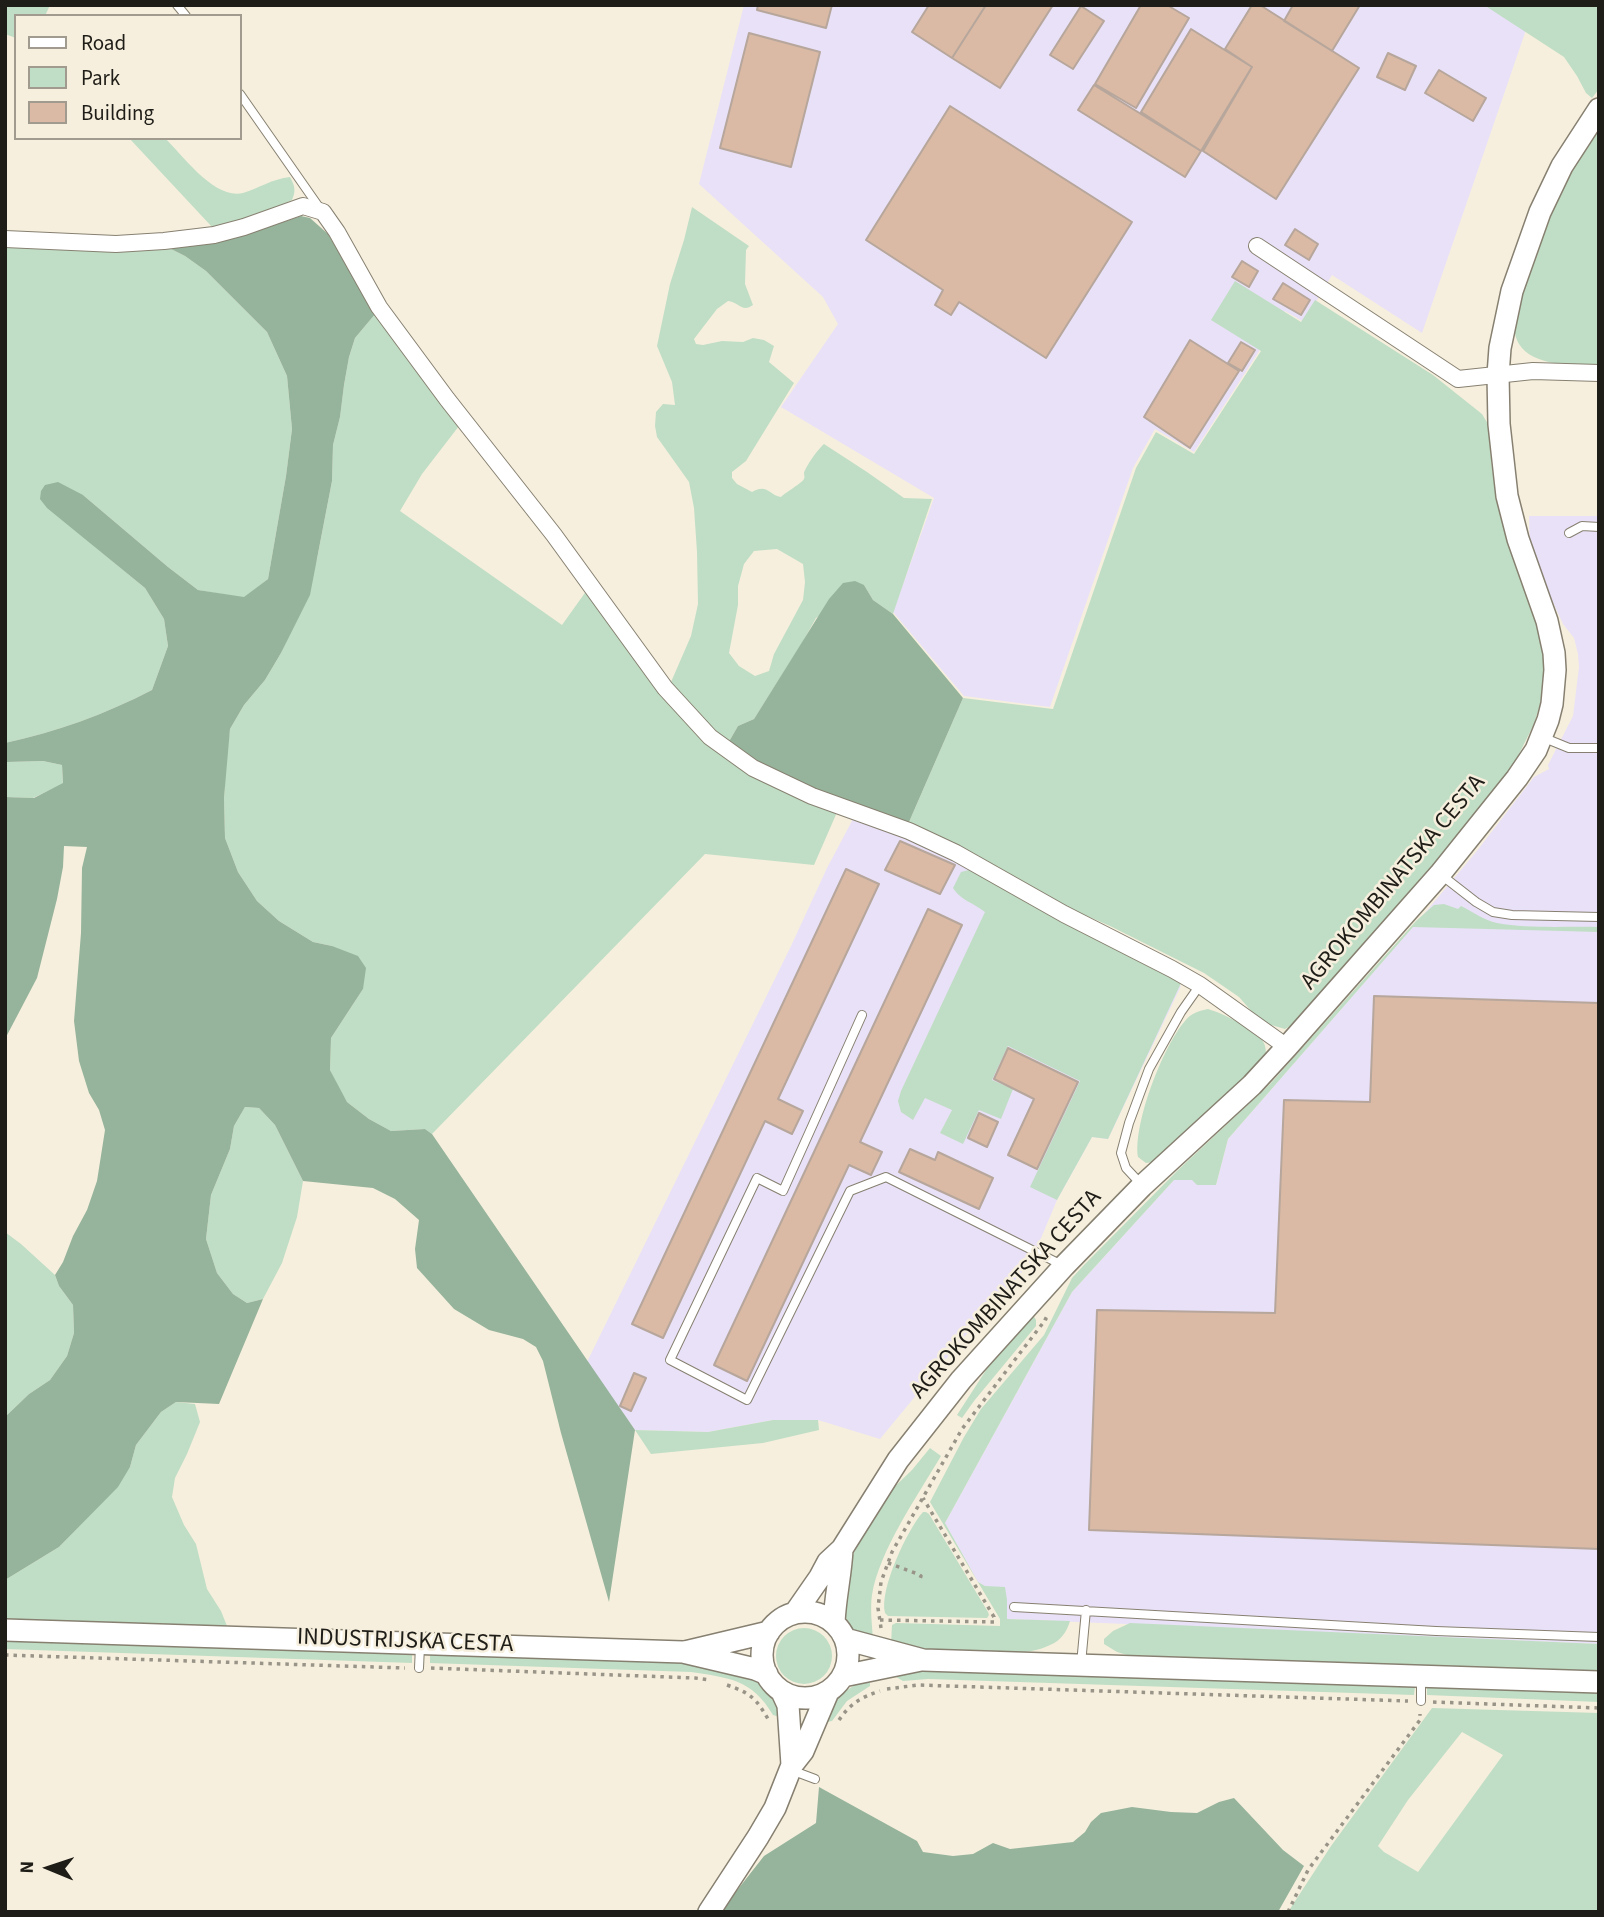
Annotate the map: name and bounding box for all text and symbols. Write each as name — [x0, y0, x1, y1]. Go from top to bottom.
legend — [14, 14, 242, 140]
text: Road — [81, 28, 126, 58]
text: Park — [81, 63, 120, 93]
text: Building — [81, 98, 154, 128]
street label: AGROKOMBINATSKA CESTA — [1296, 770, 1492, 996]
street label: AGROKOMBINATSKA CESTA — [905, 1184, 1109, 1406]
street label: INDUSTRIJSKA CESTA — [296, 1624, 514, 1660]
north arrow — [14, 1833, 84, 1903]
text: N — [14, 1860, 41, 1874]

